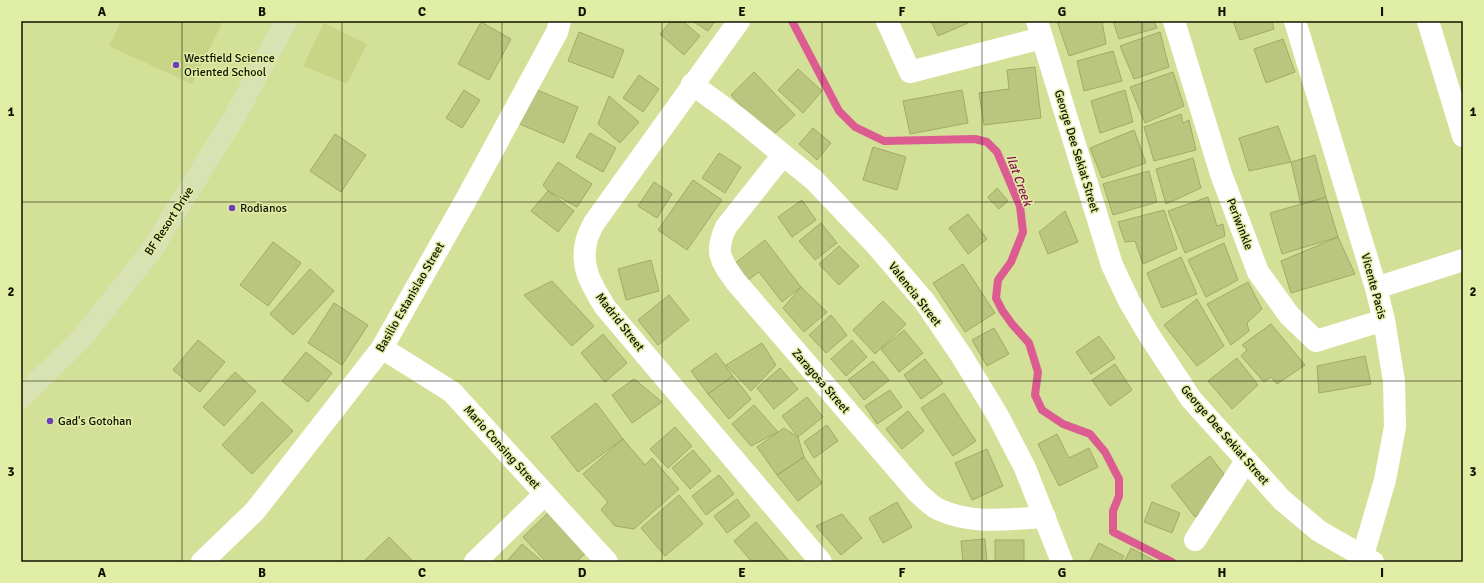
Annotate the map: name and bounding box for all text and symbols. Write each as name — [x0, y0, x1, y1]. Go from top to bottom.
text: A — [98, 4, 107, 20]
text: B — [258, 4, 266, 20]
text: C — [418, 4, 426, 20]
text: D — [578, 4, 587, 20]
text: E — [738, 4, 746, 20]
text: F — [899, 4, 906, 20]
text: G — [1058, 4, 1066, 20]
text: H — [1218, 4, 1226, 20]
text: I — [1380, 4, 1384, 20]
place label: Westfield Science Oriented School — [184, 51, 275, 80]
marker: Westfield Science Oriented School — [171, 60, 181, 70]
street label: George Dee Sekiat Street — [1051, 88, 1102, 214]
text: 1 — [7, 104, 15, 120]
text: 1 — [1469, 104, 1477, 120]
water label: Ilat Creek — [1002, 152, 1036, 210]
street label: BF Resort Drive — [142, 184, 197, 259]
street label: Periwinkle — [1223, 196, 1256, 252]
place label: Rodianos — [240, 201, 287, 216]
marker: Rodianos — [227, 203, 237, 213]
street label: Basilio Estanislao Street — [373, 240, 448, 355]
street label: Vicente Pacis — [1357, 251, 1390, 321]
street label: Valencia Street — [885, 259, 944, 329]
text: 2 — [7, 284, 15, 300]
text: 2 — [1469, 284, 1477, 300]
street label: Madrid Street — [592, 290, 647, 355]
street label: Zaragosa Street — [788, 346, 853, 417]
street label: George Dee Sekiat Street — [1177, 382, 1272, 488]
street label: Mario Consing Street — [460, 402, 543, 492]
place label: Gad's Gotohan — [58, 414, 132, 429]
marker: Gad's Gotohan — [45, 416, 55, 426]
text: 3 — [7, 464, 15, 480]
text: 3 — [1469, 464, 1477, 480]
text: A — [98, 565, 107, 581]
text: B — [258, 565, 266, 581]
text: C — [418, 565, 426, 581]
text: D — [578, 565, 587, 581]
text: E — [738, 565, 746, 581]
text: F — [899, 565, 906, 581]
text: G — [1058, 565, 1066, 581]
text: H — [1218, 565, 1226, 581]
text: I — [1380, 565, 1384, 581]

